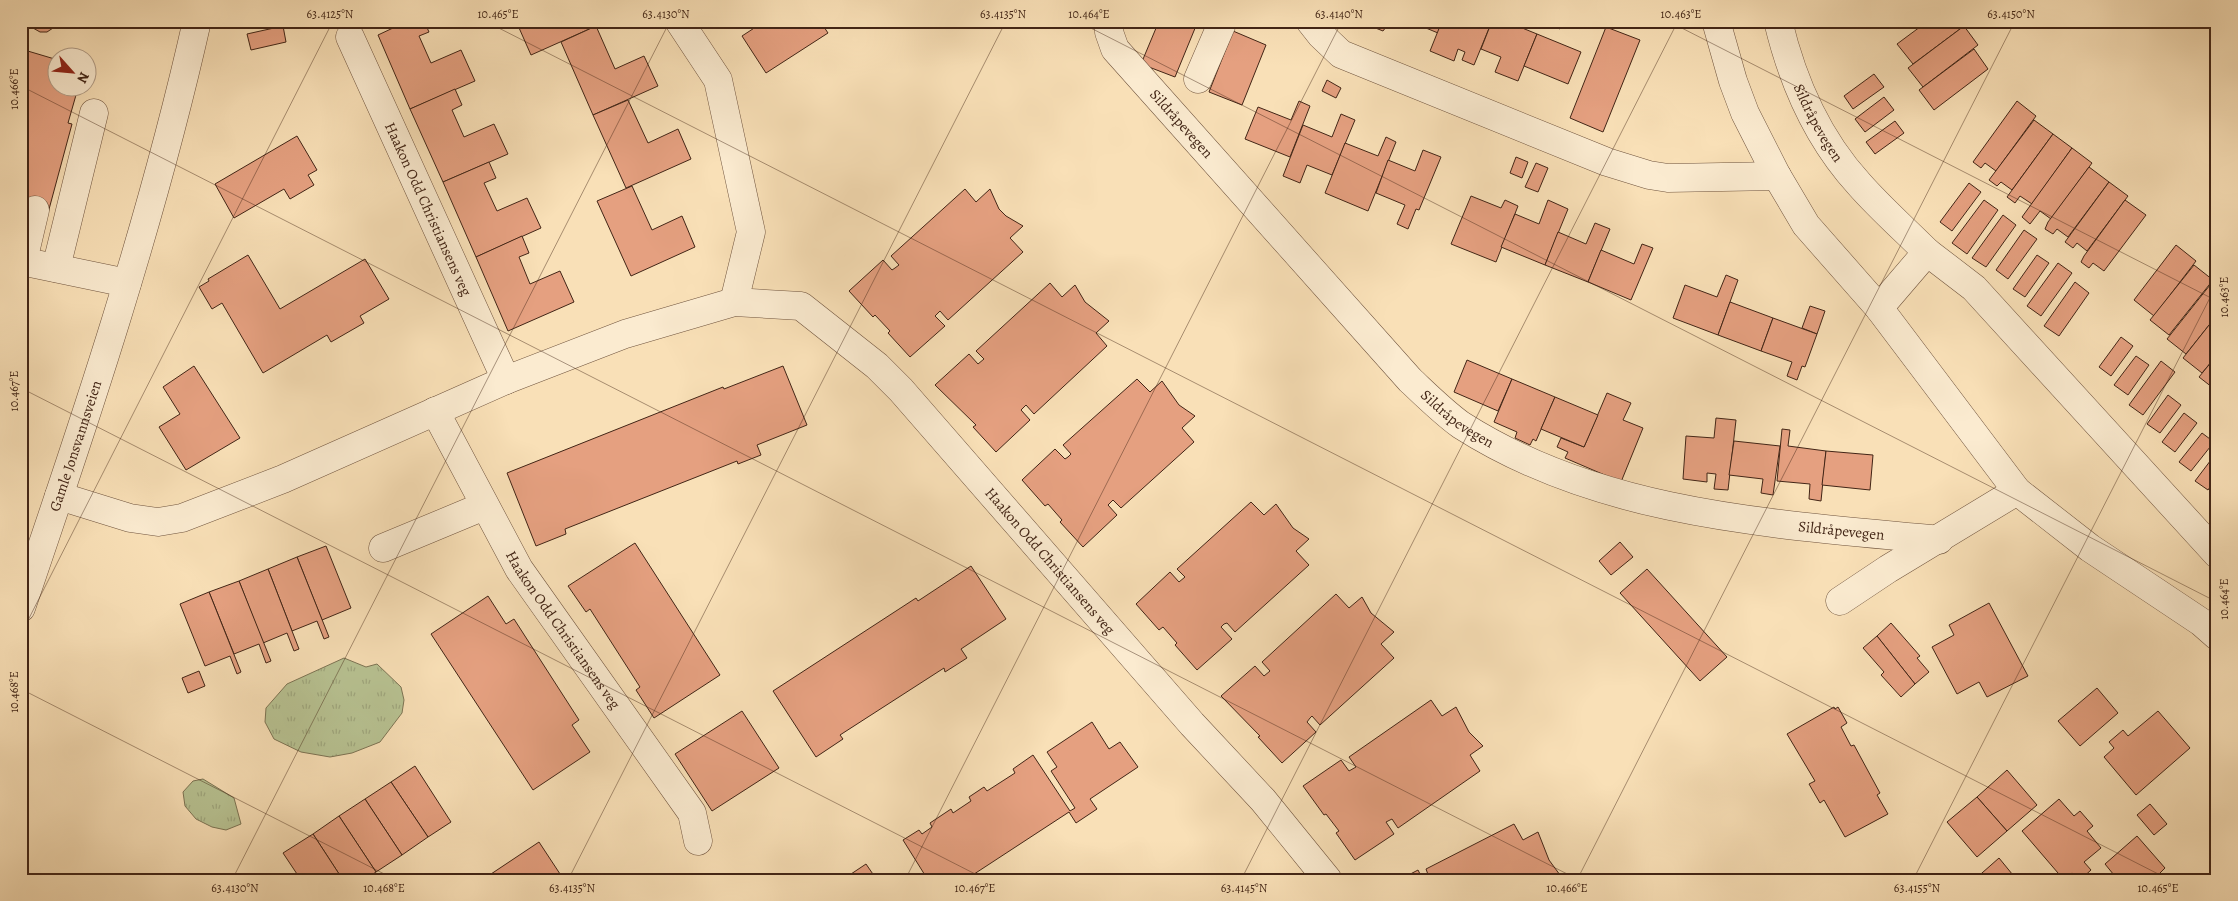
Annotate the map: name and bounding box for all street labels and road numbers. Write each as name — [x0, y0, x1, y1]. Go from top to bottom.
street label: Sildråpevegen — [1789, 81, 1848, 166]
street label: Sildråpevegen — [1145, 85, 1218, 163]
street label: Haakon Odd Christiansens veg — [380, 119, 477, 300]
street label: Gamle Jonsvannsveien — [44, 378, 106, 514]
street label: Sildråpevegen — [1416, 385, 1498, 452]
street label: Haakon Odd Christiansens veg — [980, 483, 1120, 639]
street label: Sildråpevegen — [1797, 516, 1885, 545]
street label: Haakon Odd Christiansens veg — [501, 547, 625, 713]

